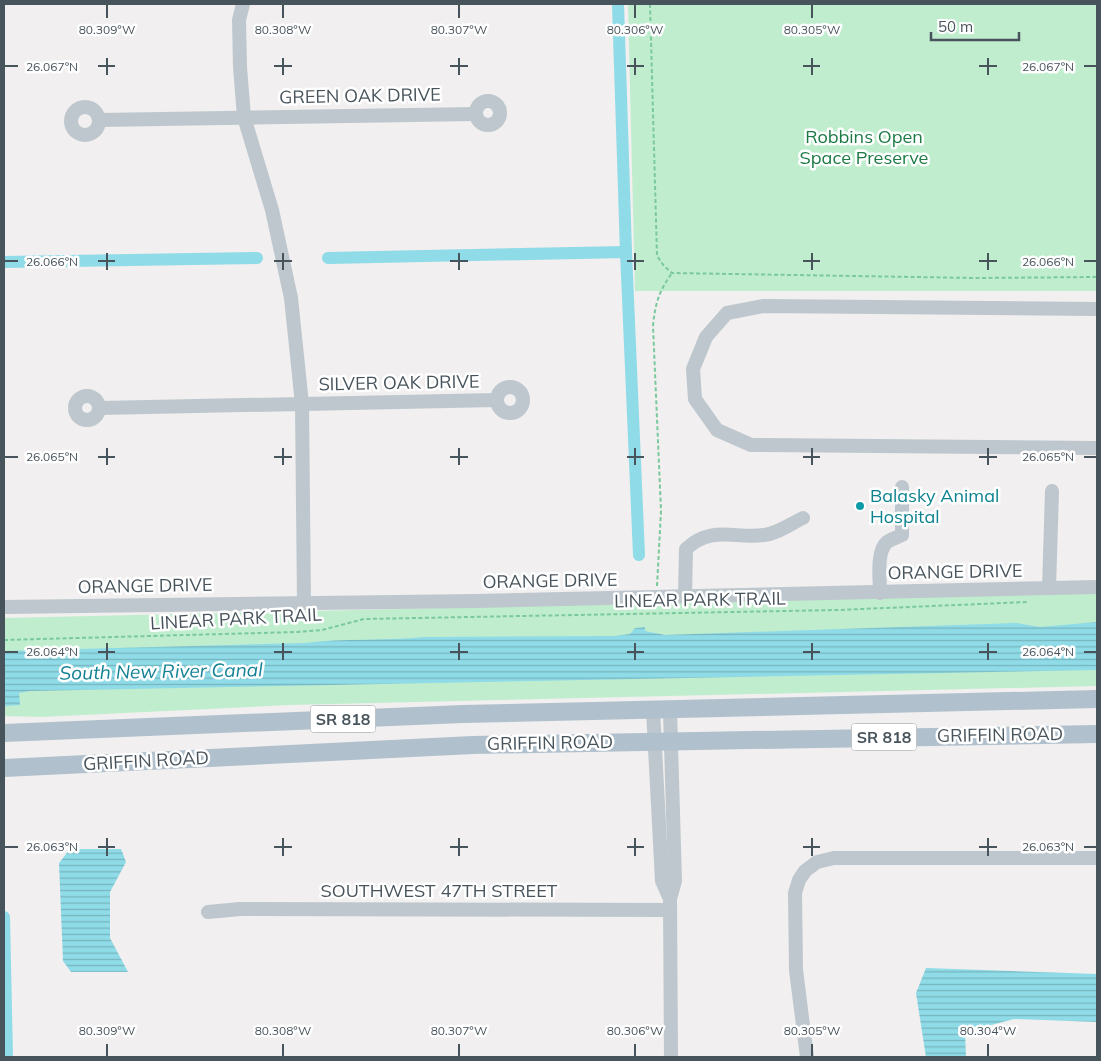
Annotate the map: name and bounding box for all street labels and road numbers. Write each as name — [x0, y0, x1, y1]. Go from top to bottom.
street label: GREEN OAK DRIVE — [279, 83, 441, 108]
street label: SILVER OAK DRIVE — [318, 370, 480, 395]
street label: ORANGE DRIVE — [887, 559, 1023, 584]
street label: ORANGE DRIVE — [482, 568, 618, 593]
street label: ORANGE DRIVE — [77, 573, 213, 598]
street label: LINEAR PARK TRAIL — [614, 587, 786, 612]
street label: LINEAR PARK TRAIL — [150, 603, 322, 634]
road number: SR 818 — [310, 706, 376, 732]
street label: GRIFFIN ROAD — [937, 722, 1063, 747]
road number: SR 818 — [852, 724, 916, 750]
street label: GRIFFIN ROAD — [487, 730, 613, 755]
street label: GRIFFIN ROAD — [82, 746, 210, 775]
street label: SOUTHWEST 47TH STREET — [321, 879, 558, 902]

